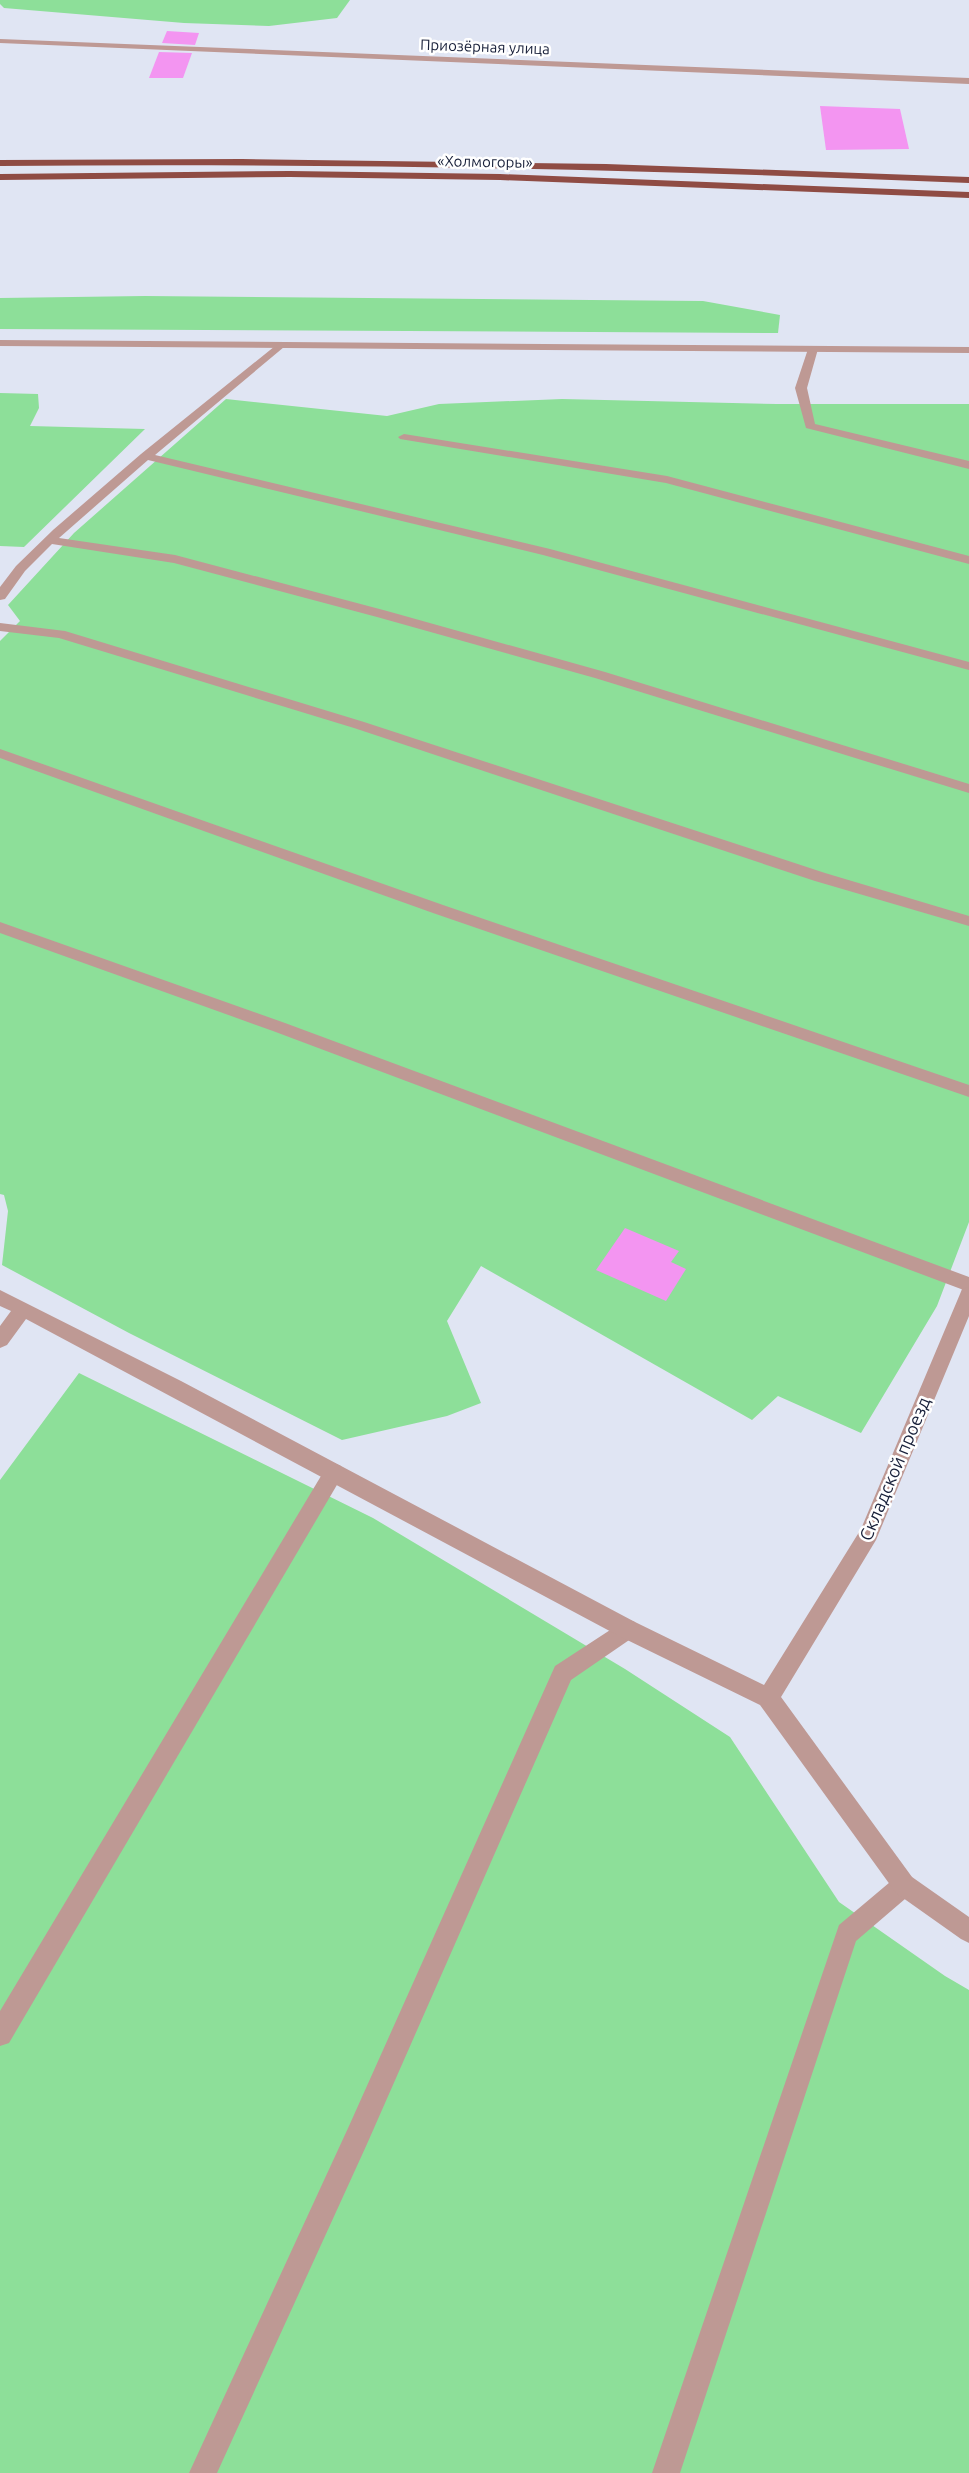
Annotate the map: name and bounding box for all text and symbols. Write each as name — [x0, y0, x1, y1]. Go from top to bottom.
street label: Приозёрная улица — [420, 36, 550, 57]
street label: «Холмогоры» — [437, 152, 533, 171]
street label: Складской проезд — [855, 1393, 934, 1543]

